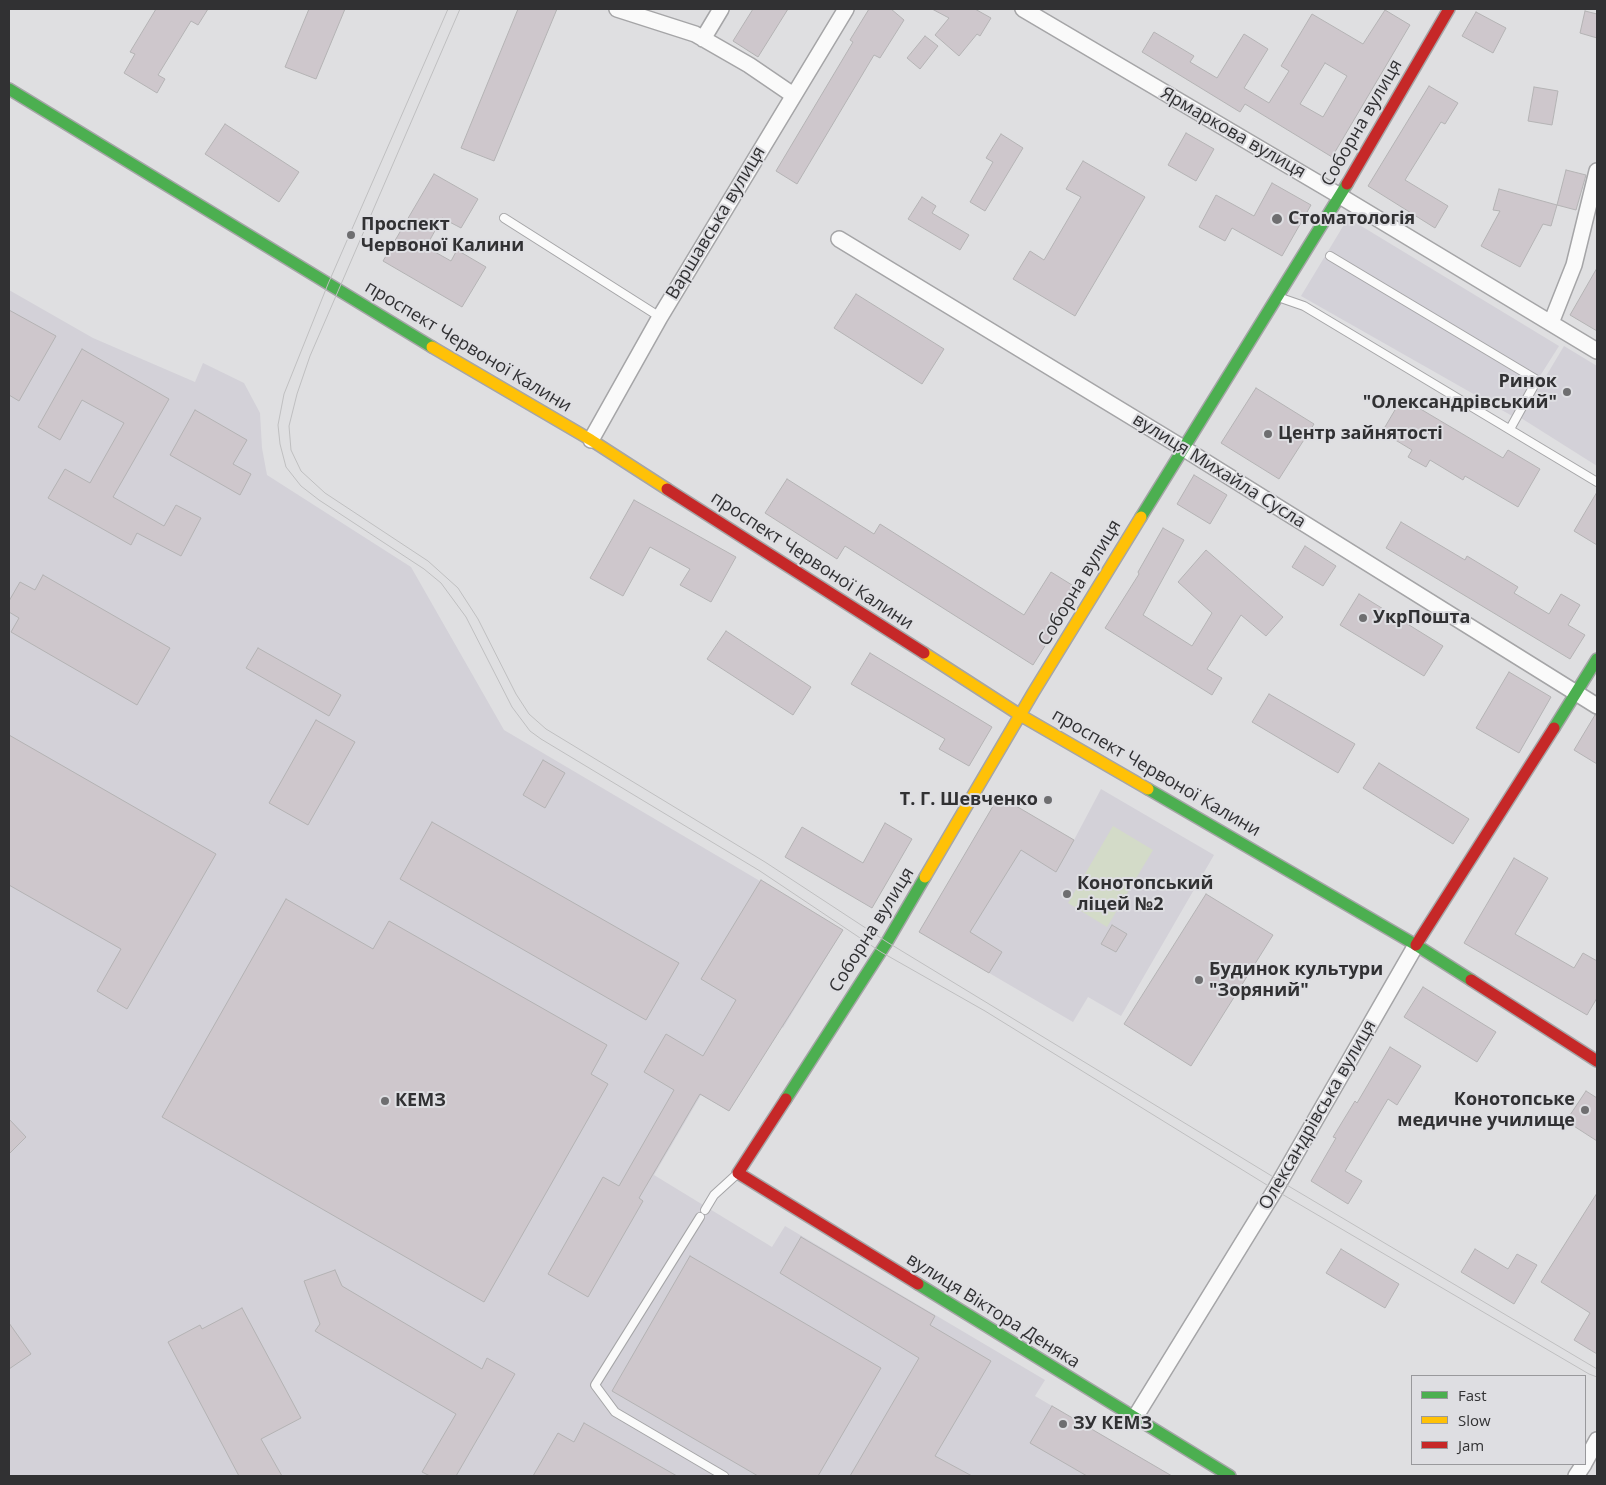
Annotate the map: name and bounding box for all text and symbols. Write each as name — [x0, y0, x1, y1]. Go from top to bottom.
street label: Соборна вулиця — [1317, 56, 1407, 190]
street label: Ярмаркова вулиця — [1157, 83, 1309, 183]
street label: Варшавська вулиця — [662, 143, 770, 303]
place label: Стоматологія — [1288, 208, 1415, 230]
marker: Стоматологія — [1270, 212, 1284, 226]
place label: Проспект Червоної Калини — [361, 214, 524, 256]
marker: Проспект Червоної Калини — [345, 229, 357, 241]
street label: проспект Червоної Калини — [361, 277, 575, 417]
place label: Ринок "Олександрівський" — [1363, 371, 1557, 414]
marker: Ринок "Олександрівський" — [1561, 386, 1573, 398]
street label: вулиця Михайла Сусла — [1129, 409, 1309, 533]
place label: Центр зайнятості — [1278, 423, 1443, 445]
marker: Центр зайнятості — [1262, 428, 1274, 440]
street label: проспект Червоної Калини — [707, 487, 917, 635]
street label: Соборна вулиця — [1034, 516, 1126, 650]
place label: УкрПошта — [1373, 607, 1470, 629]
marker: УкрПошта — [1357, 612, 1369, 624]
street label: проспект Червоної Калини — [1048, 704, 1264, 842]
place label: Т. Г. Шевченко — [900, 789, 1038, 811]
marker: Т. Г. Шевченко — [1042, 794, 1054, 806]
street label: Соборна вулиця — [825, 864, 919, 996]
place label: Конотопський ліцей №2 — [1077, 873, 1214, 916]
marker: Конотопський ліцей №2 — [1061, 888, 1073, 900]
place label: Будинок культури "Зоряний" — [1209, 959, 1383, 1002]
marker: Будинок культури "Зоряний" — [1193, 974, 1205, 986]
street label: Олександрівська вулиця — [1255, 1016, 1381, 1214]
place label: Конотопське медичне училище — [1397, 1089, 1575, 1132]
place label: КЕМЗ — [395, 1090, 446, 1112]
marker: КЕМЗ — [379, 1095, 391, 1107]
marker: Конотопське медичне училище — [1579, 1104, 1591, 1116]
street label: вулиця Віктора Деняка — [902, 1249, 1084, 1373]
legend — [1411, 1375, 1586, 1465]
text: Fast — [1458, 1385, 1487, 1405]
text: Slow — [1458, 1410, 1491, 1430]
place label: ЗУ КЕМЗ — [1073, 1413, 1152, 1435]
marker: ЗУ КЕМЗ — [1057, 1418, 1069, 1430]
text: Jam — [1458, 1435, 1484, 1455]

